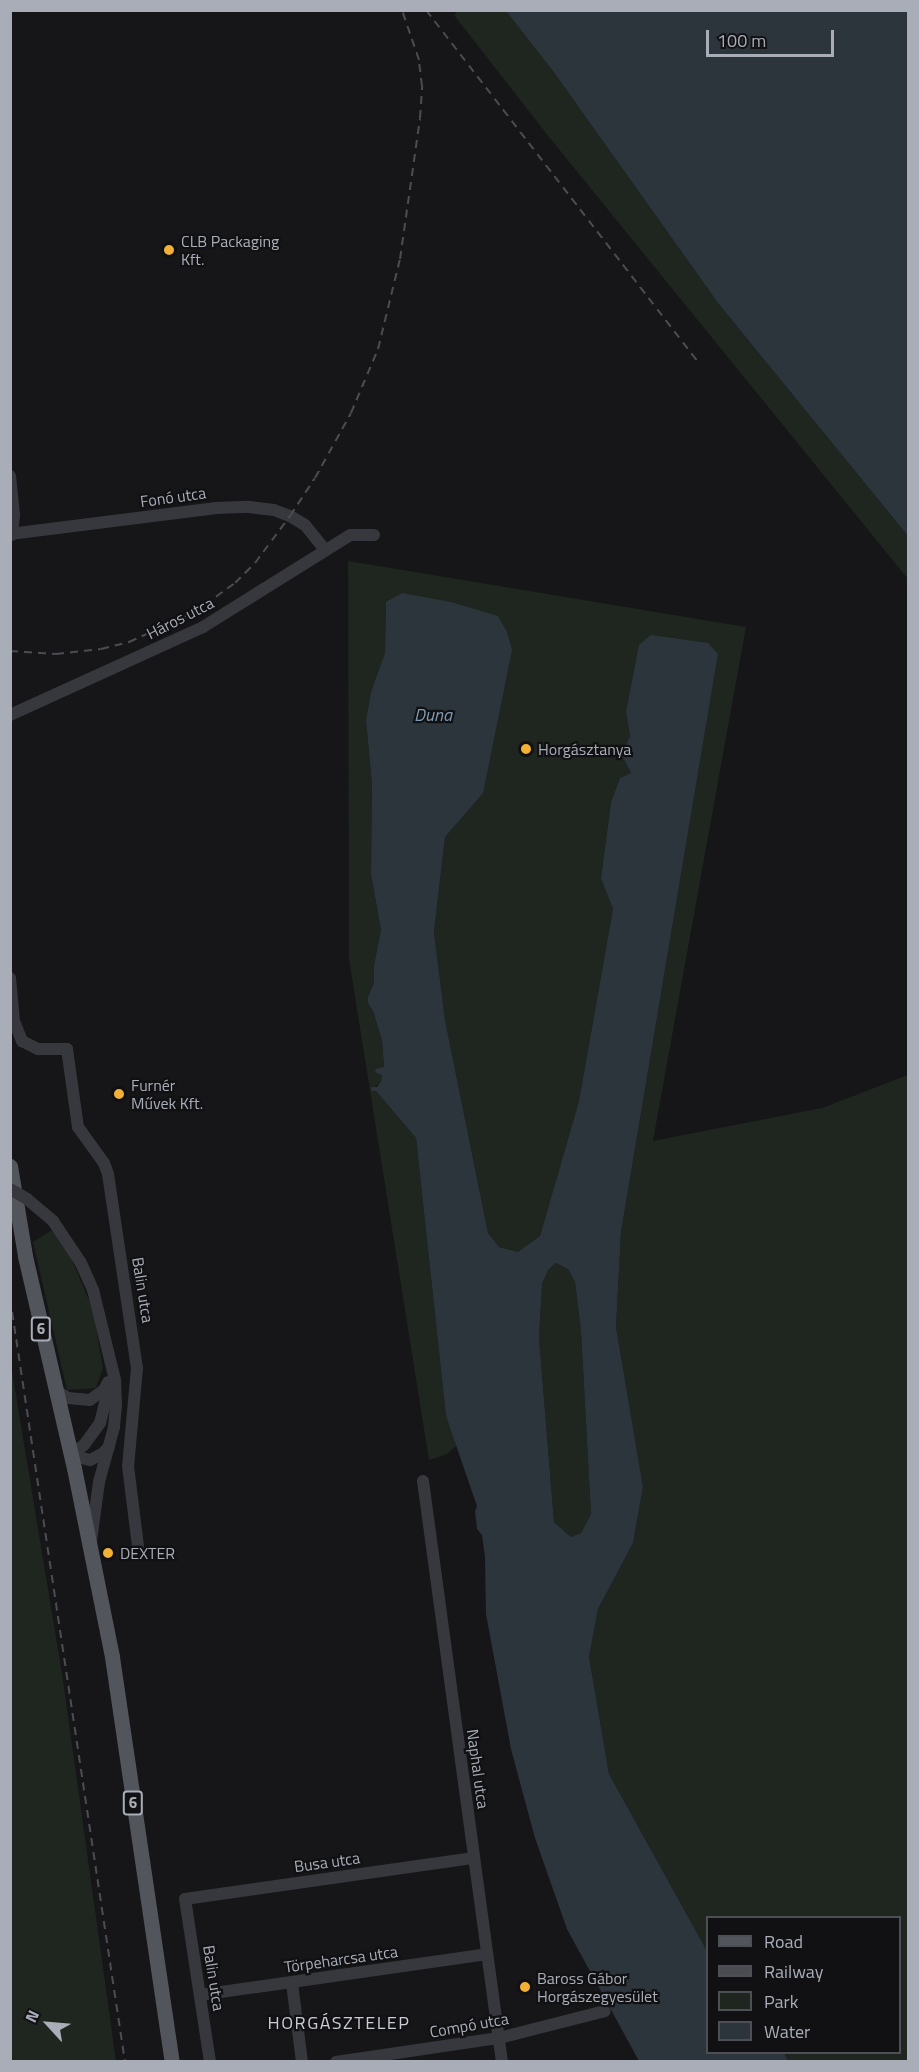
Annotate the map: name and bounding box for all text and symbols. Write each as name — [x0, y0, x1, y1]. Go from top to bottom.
scale bar — [709, 18, 836, 56]
text: 100 m — [717, 27, 766, 54]
place label: CLB Packaging Kft. — [181, 231, 279, 269]
marker: CLB Packaging Kft. — [162, 243, 176, 257]
street label: Fonó utca — [139, 483, 207, 511]
street label: Háros utca — [143, 593, 217, 643]
water label: Duna — [414, 704, 452, 726]
place label: Horgásztanya — [538, 739, 631, 759]
marker: Horgásztanya — [519, 742, 533, 756]
place label: Furnér Művek Kft. — [131, 1075, 203, 1113]
marker: Furnér Művek Kft. — [112, 1087, 126, 1101]
street label: Balin utca — [128, 1256, 158, 1324]
road number: 6 — [30, 1317, 51, 1341]
place label: DEXTER — [120, 1543, 175, 1563]
marker: DEXTER — [101, 1546, 115, 1560]
street label: Naphal utca — [463, 1728, 493, 1810]
road number: 6 — [122, 1791, 144, 1815]
street label: Busa utca — [293, 1848, 361, 1876]
legend — [706, 1916, 901, 2054]
text: Road — [764, 1928, 803, 1955]
street label: Törpeharcsa utca — [283, 1942, 399, 1976]
street label: Balin utca — [199, 1944, 229, 2012]
text: Railway — [764, 1958, 823, 1985]
place label: Baross Gábor Horgászegyesület — [537, 1968, 658, 2006]
marker: Baross Gábor Horgászegyesület — [518, 1980, 532, 1994]
text: Park — [764, 1988, 798, 2015]
north arrow — [18, 1994, 78, 2054]
text: N — [19, 2006, 45, 2026]
street label: Compó utca — [428, 2009, 510, 2041]
district label: HORGÁSZTELEP — [268, 2012, 410, 2034]
text: Water — [764, 2018, 810, 2045]

